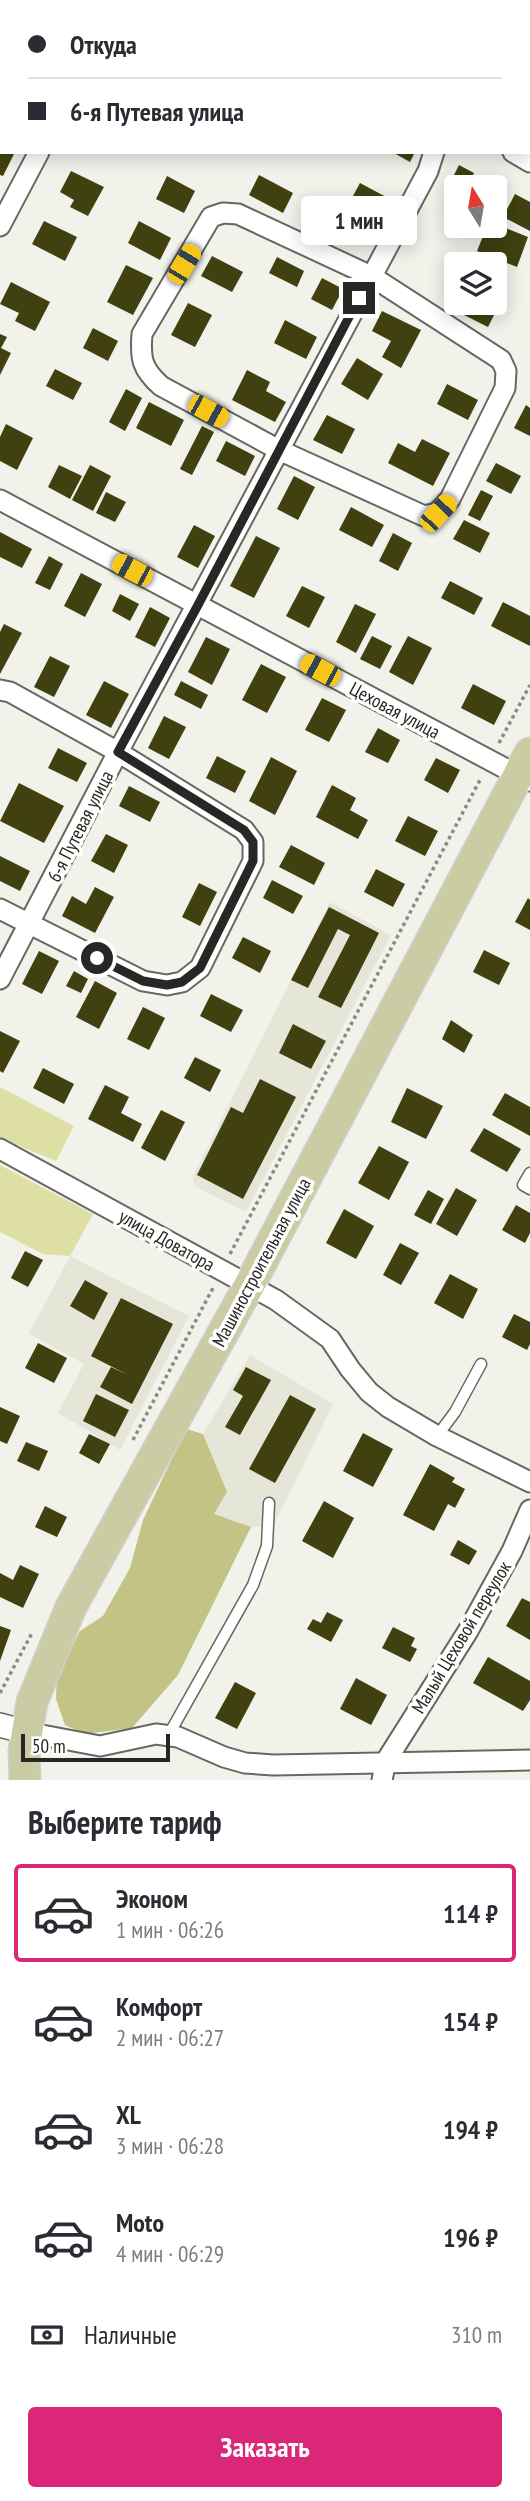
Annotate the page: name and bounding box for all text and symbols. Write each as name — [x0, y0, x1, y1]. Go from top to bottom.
text: Откуда — [70, 28, 137, 61]
text: 6-я Путевая улица — [70, 95, 244, 128]
north arrow — [444, 175, 508, 238]
map controls — [444, 175, 507, 315]
callout: 1 мин — [301, 196, 417, 246]
text: 1 мин — [334, 206, 384, 235]
car — [165, 241, 204, 287]
button: layers — [444, 252, 507, 315]
route end — [343, 282, 375, 314]
car — [185, 392, 232, 430]
car — [416, 490, 461, 536]
car — [109, 551, 156, 589]
car — [297, 651, 344, 689]
street label: Цеховая улица — [346, 676, 444, 744]
street label: 6-я Путевая улица — [42, 766, 118, 886]
route start — [81, 942, 113, 974]
street label: Машиностроительная улица — [206, 1174, 316, 1350]
street label: улица Доватора — [115, 1204, 219, 1276]
street label: Малый Цеховой переулок — [406, 1556, 516, 1718]
scale bar — [21, 1731, 170, 1763]
text: 50 m — [32, 1734, 66, 1758]
text: Выберите тариф — [28, 1801, 222, 1843]
icon: car — [32, 1882, 95, 1945]
text: Эконом — [116, 1882, 188, 1915]
text: 114 ₽ — [443, 1897, 498, 1930]
text: 1 мин · 06:26 — [116, 1915, 224, 1944]
icon: car — [32, 1990, 95, 2053]
text: Комфорт — [116, 1990, 202, 2023]
text: 154 ₽ — [443, 2005, 498, 2038]
text: 2 мин · 06:27 — [116, 2023, 224, 2052]
icon: car — [32, 2098, 95, 2161]
text: XL — [116, 2098, 141, 2131]
text: 194 ₽ — [443, 2113, 498, 2146]
text: 3 мин · 06:28 — [116, 2131, 224, 2160]
icon: car — [32, 2206, 95, 2269]
text: Moto — [116, 2206, 164, 2239]
text: 196 ₽ — [443, 2221, 498, 2254]
text: 4 мин · 06:29 — [116, 2239, 224, 2268]
icon: cash — [28, 2316, 66, 2354]
text: Наличные — [84, 2318, 177, 2351]
text: 310 m — [451, 2320, 502, 2349]
button: Заказать — [28, 2407, 502, 2487]

